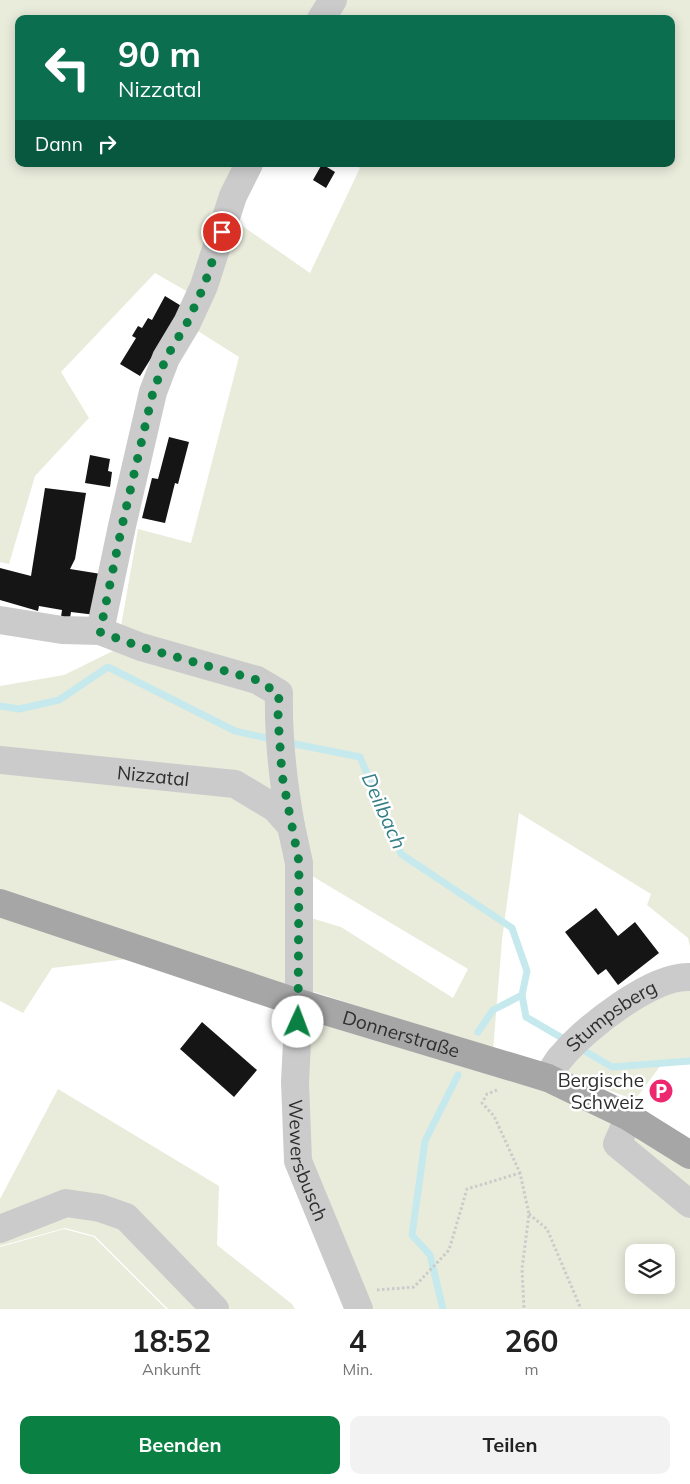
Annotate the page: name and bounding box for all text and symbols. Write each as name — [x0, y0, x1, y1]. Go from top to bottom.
text: 90 m — [118, 32, 201, 76]
icon: left — [35, 35, 100, 100]
text: Nizzatal — [118, 75, 202, 103]
icon: right — [93, 130, 121, 158]
text: Dann — [35, 132, 83, 156]
pin — [201, 211, 243, 253]
icon: arrive — [208, 218, 236, 246]
street label: Nizzatal — [116, 760, 190, 791]
water label: Deilbach — [357, 769, 412, 853]
street label: Stumpsberg — [561, 975, 660, 1057]
position arrow — [271, 995, 323, 1047]
street label: Donnerstraße — [340, 1005, 463, 1063]
place label: Bergische Schweiz — [558, 1068, 644, 1114]
parking icon: Bergische Schweiz — [648, 1078, 674, 1104]
street label: Wewersbusch — [284, 1099, 333, 1225]
map controls — [625, 1244, 675, 1294]
button: layers — [625, 1244, 675, 1294]
text: 18:52 — [131, 1322, 211, 1360]
text: 4 — [349, 1322, 367, 1360]
text: 260 — [504, 1322, 558, 1360]
text: Ankunft — [142, 1359, 201, 1379]
text: Min. — [342, 1359, 373, 1379]
text: m — [524, 1359, 539, 1379]
button: Beenden — [20, 1416, 340, 1474]
button: Teilen — [350, 1416, 670, 1474]

